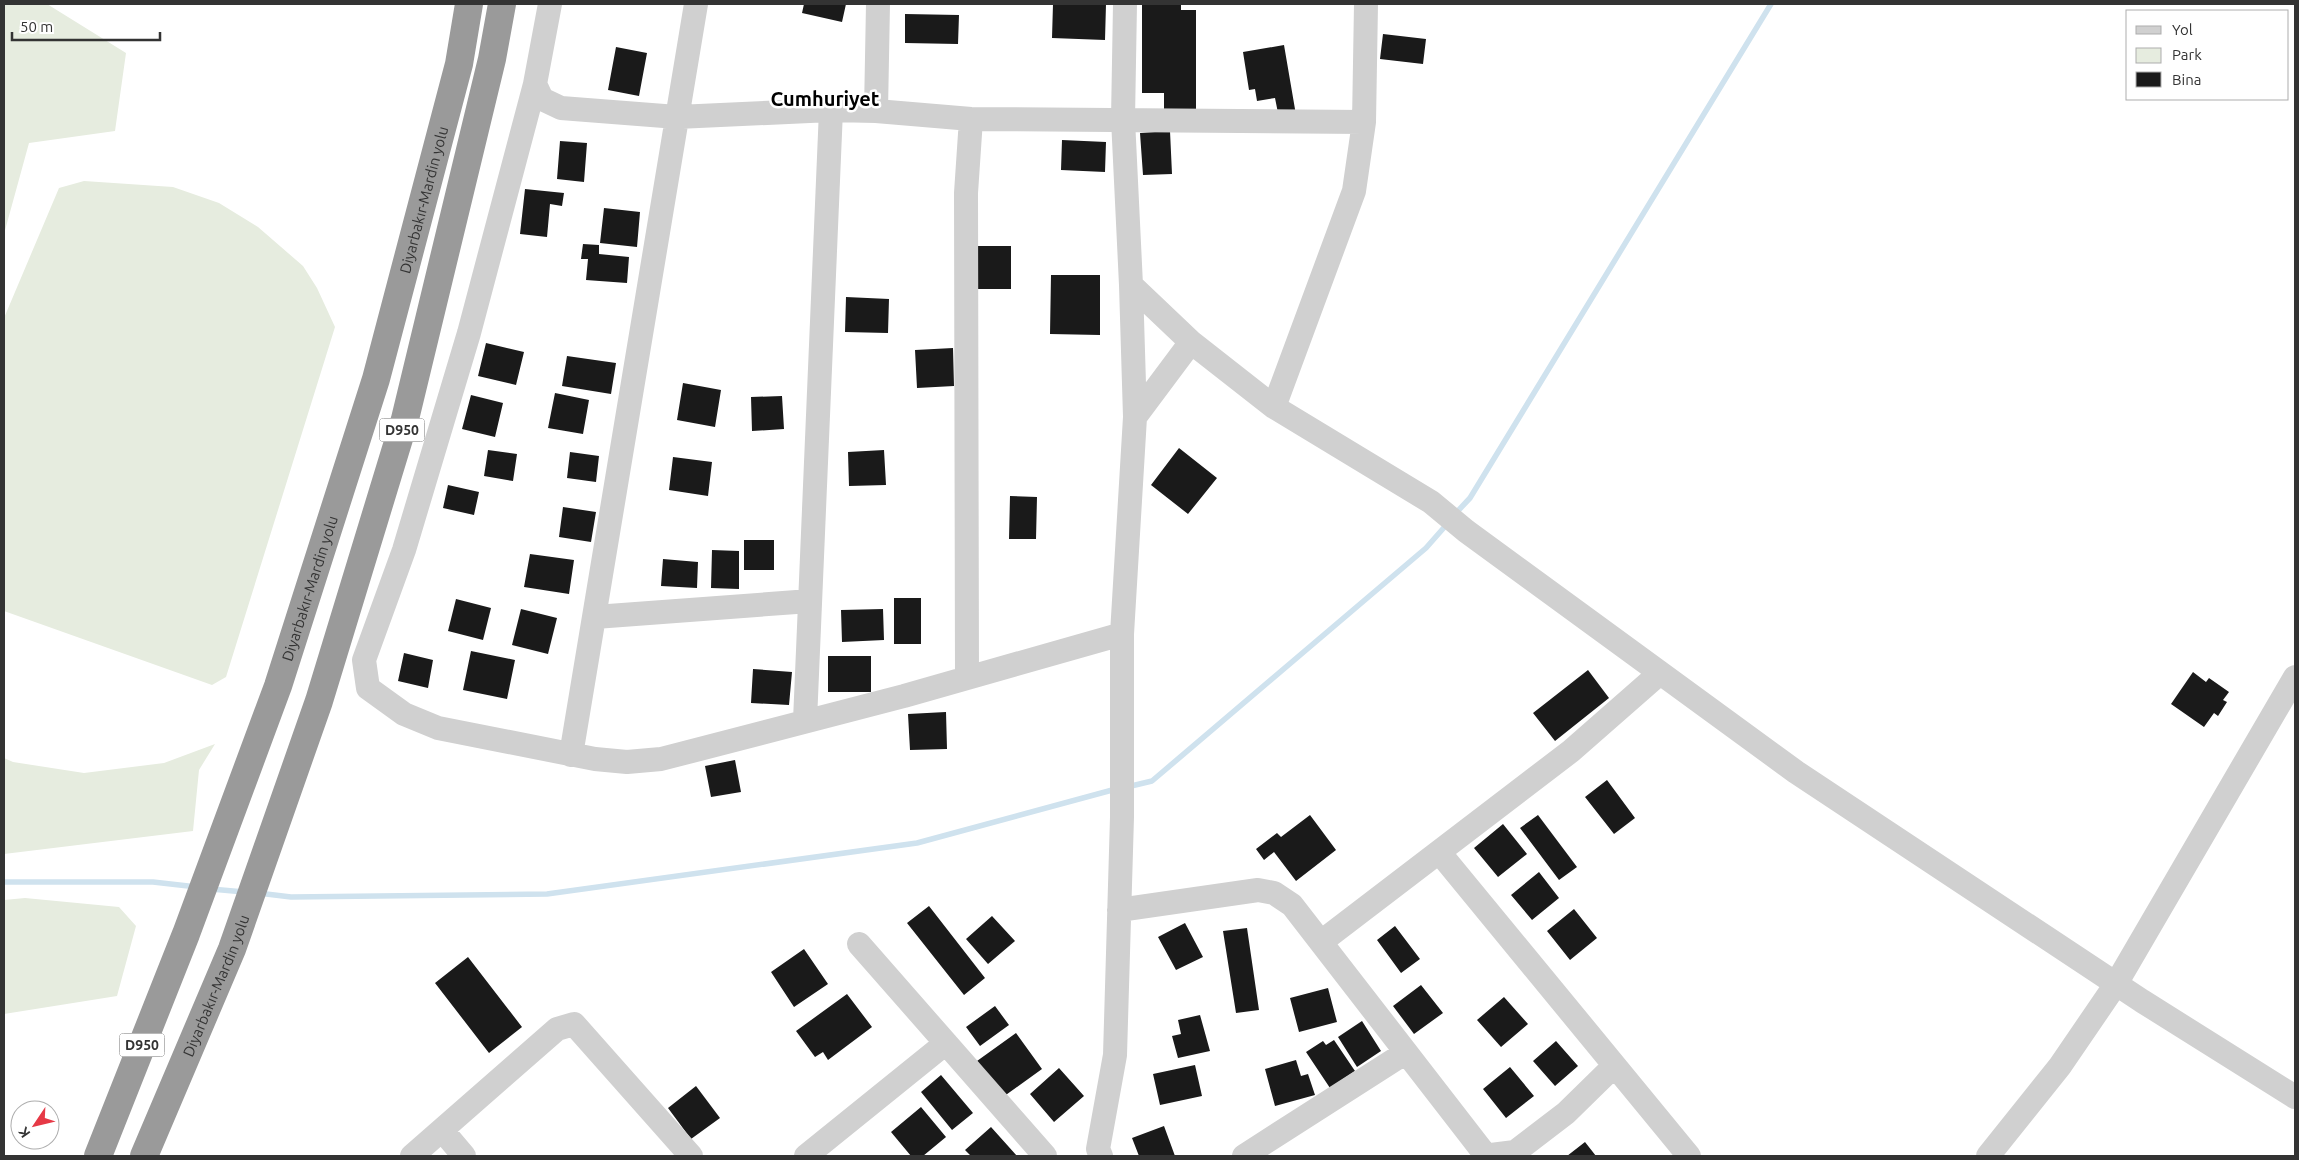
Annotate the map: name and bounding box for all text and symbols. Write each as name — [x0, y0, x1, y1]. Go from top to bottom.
scale bar — [12, 10, 160, 42]
legend — [2126, 10, 2289, 100]
text: 50 m — [20, 18, 53, 35]
text: Yol — [2172, 21, 2193, 38]
text: Park — [2172, 46, 2202, 63]
text: Bina — [2172, 71, 2201, 88]
district label: Cumhuriyet — [771, 87, 880, 110]
street label: Diyarbakır-Mardin yolu — [396, 124, 451, 275]
road number: D950 — [380, 418, 424, 442]
street label: Diyarbakır-Mardin yolu — [278, 513, 340, 663]
street label: Diyarbakır-Mardin yolu — [179, 912, 252, 1059]
road number: D950 — [120, 1034, 164, 1056]
north arrow — [10, 1100, 60, 1150]
text: K — [15, 1123, 34, 1141]

